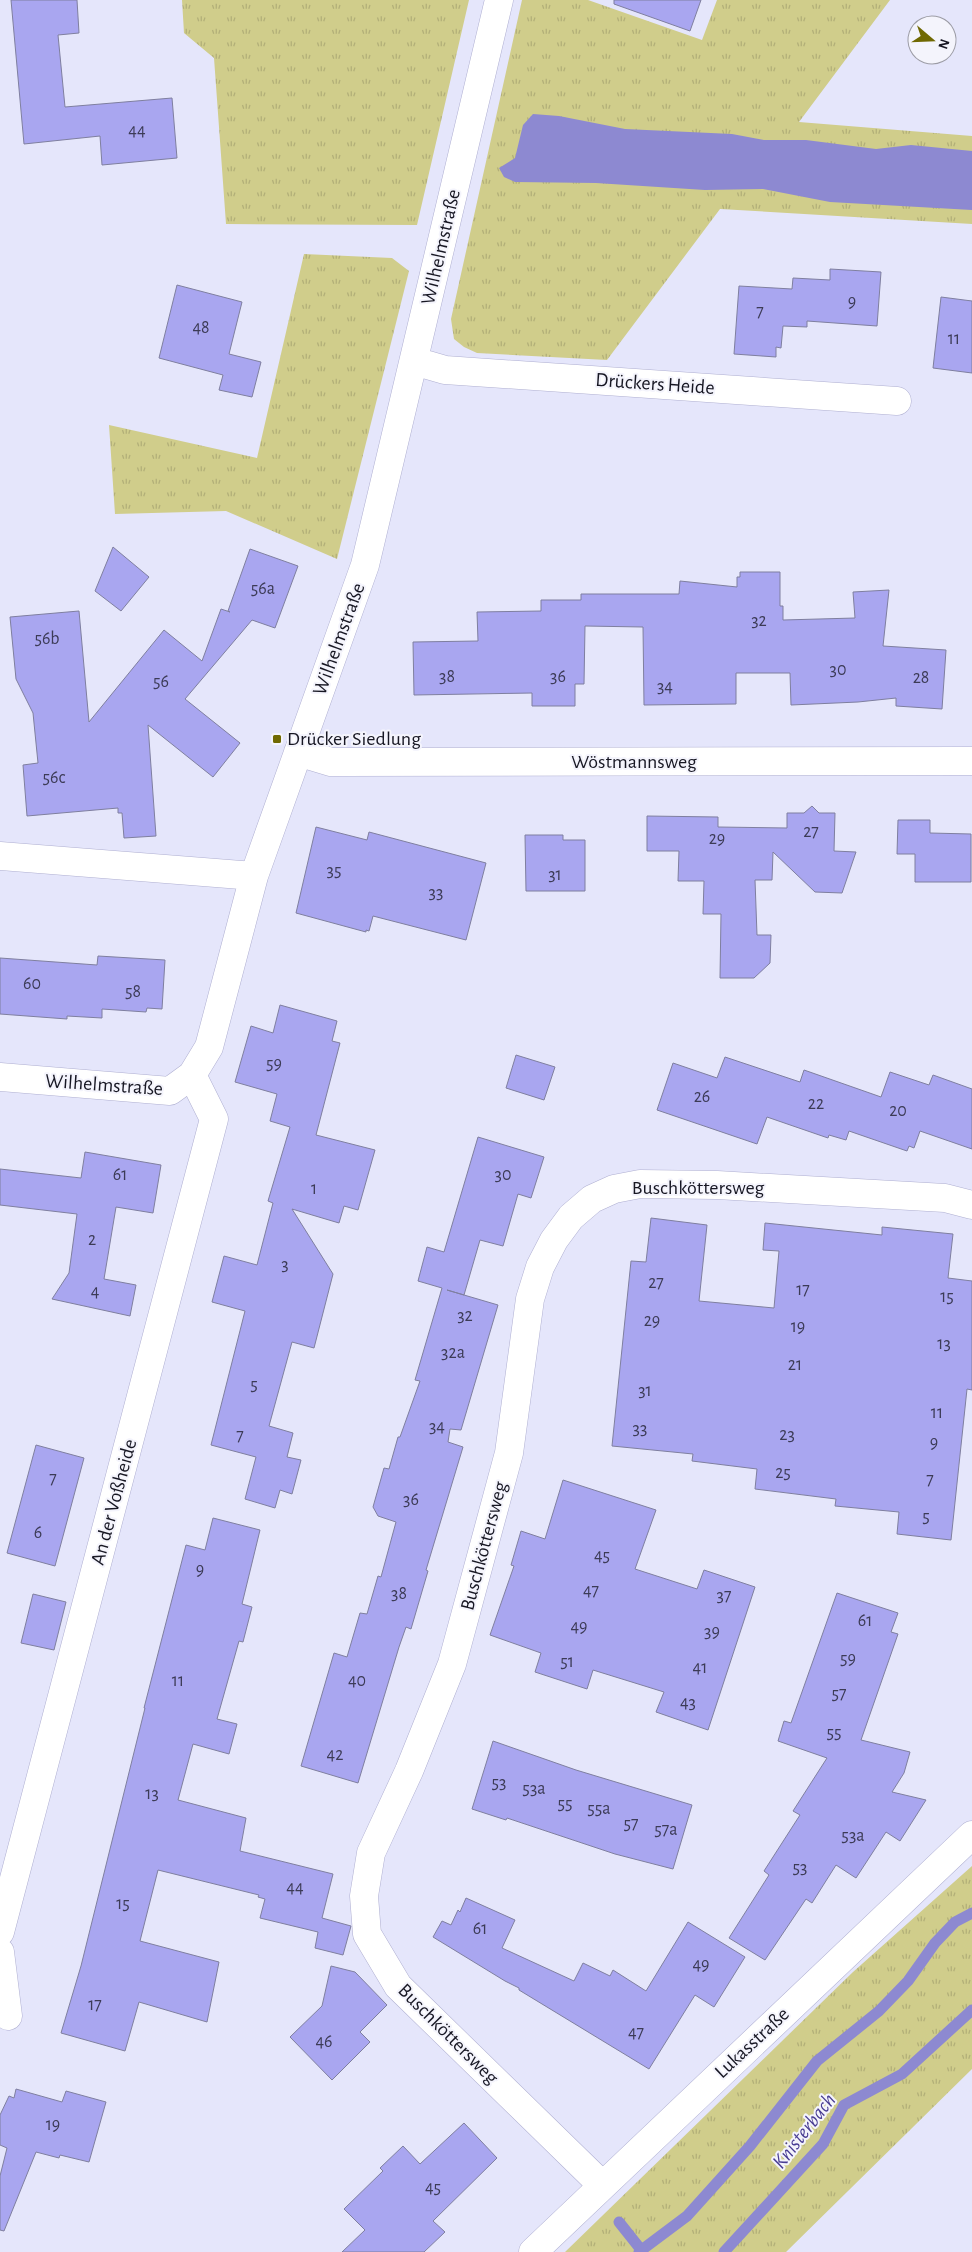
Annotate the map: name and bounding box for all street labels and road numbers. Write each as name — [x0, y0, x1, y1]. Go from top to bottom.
street label: Wilhelmstraße — [418, 187, 464, 307]
street label: Drückers Heide — [595, 370, 715, 398]
street label: Wilhelmstraße — [309, 580, 369, 698]
street label: Wöstmannsweg — [571, 752, 697, 772]
street label: Wilhelmstraße — [45, 1071, 163, 1099]
street label: Buschköttersweg — [632, 1178, 765, 1198]
street label: An der Voßheide — [88, 1437, 140, 1567]
street label: Buschköttersweg — [457, 1479, 511, 1613]
street label: Buschköttersweg — [394, 1980, 502, 2088]
street label: Lukasstraße — [711, 2004, 793, 2082]

